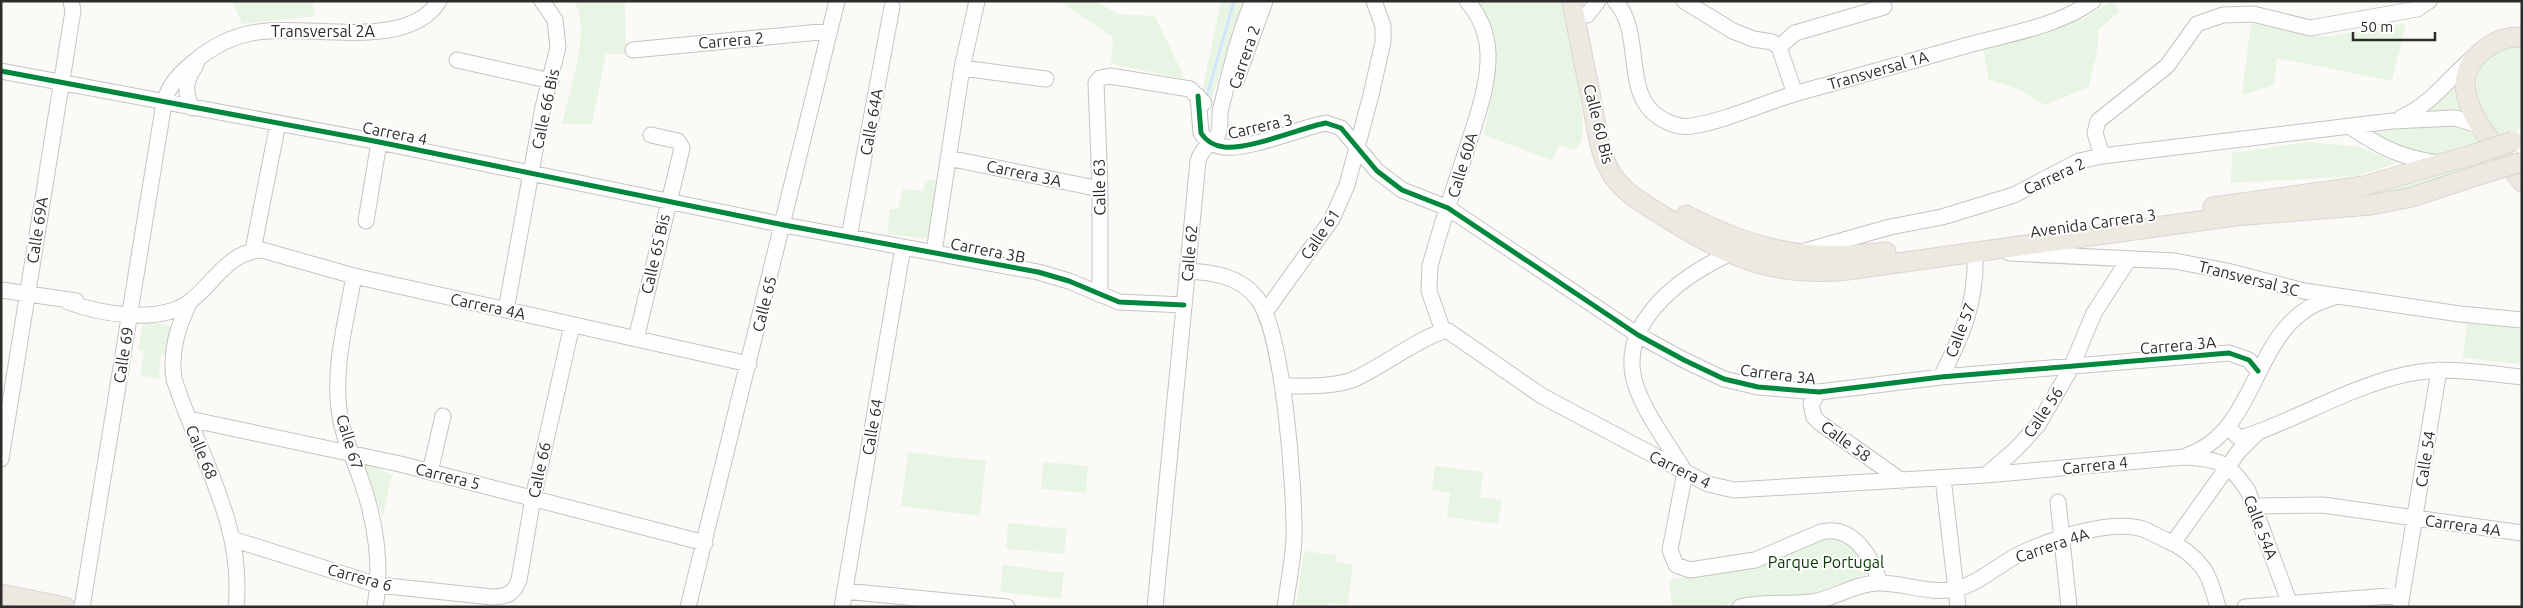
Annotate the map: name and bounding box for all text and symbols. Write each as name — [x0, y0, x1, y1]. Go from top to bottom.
scale bar — [2353, 10, 2436, 42]
text: 50 m — [2360, 18, 2393, 35]
street label: Transversal 2A — [271, 22, 376, 40]
street label: Carrera 2 — [1225, 23, 1263, 91]
street label: Carrera 2 — [697, 28, 765, 52]
street label: Transversal 1A — [1826, 47, 1931, 93]
street label: Calle 66 Bis — [528, 67, 562, 151]
street label: Calle 60 Bis — [1580, 82, 1618, 166]
street label: Calle 64A — [856, 87, 886, 157]
street label: Carrera 3 — [1226, 110, 1294, 142]
street label: Carrera 4 — [361, 118, 429, 148]
street label: Calle 60A — [1444, 130, 1481, 200]
street label: Carrera 2 — [2020, 154, 2088, 198]
street label: Carrera 3A — [985, 156, 1064, 190]
street label: Calle 63 — [1090, 158, 1108, 216]
street label: Calle 69A — [23, 195, 51, 265]
street label: Calle 61 — [1297, 205, 1343, 263]
street label: Avenida Carrera 3 — [2029, 205, 2157, 241]
street label: Calle 65 Bis — [637, 212, 673, 296]
street label: Calle 62 — [1178, 224, 1200, 282]
street label: Carrera 3B — [949, 234, 1027, 266]
street label: Transversal 3C — [2197, 257, 2301, 299]
street label: Calle 65 — [748, 274, 780, 334]
street label: Carrera 4A — [449, 289, 528, 323]
street label: Calle 57 — [1941, 300, 1979, 360]
street label: Calle 69 — [110, 325, 136, 385]
street label: Carrera 3A — [2139, 333, 2217, 357]
street label: Carrera 3A — [1739, 360, 1818, 388]
street label: Calle 56 — [2020, 383, 2066, 441]
street label: Calle 64 — [858, 397, 886, 457]
street label: Calle 67 — [333, 412, 367, 472]
street label: Calle 58 — [1818, 417, 1874, 465]
street label: Calle 68 — [183, 422, 221, 482]
street label: Calle 54 — [2412, 429, 2438, 489]
street label: Calle 66 — [524, 440, 554, 500]
street label: Carrera 4 — [1646, 446, 1714, 492]
street label: Carrera 4 — [2061, 453, 2129, 477]
street label: Carrera 5 — [414, 459, 482, 493]
street label: Calle 54A — [2241, 492, 2282, 562]
street label: Carrera 4A — [2424, 511, 2503, 539]
street label: Carrera 4A — [2013, 524, 2092, 566]
park label: Parque Portugal — [1768, 553, 1884, 571]
street label: Carrera 6 — [326, 560, 394, 594]

